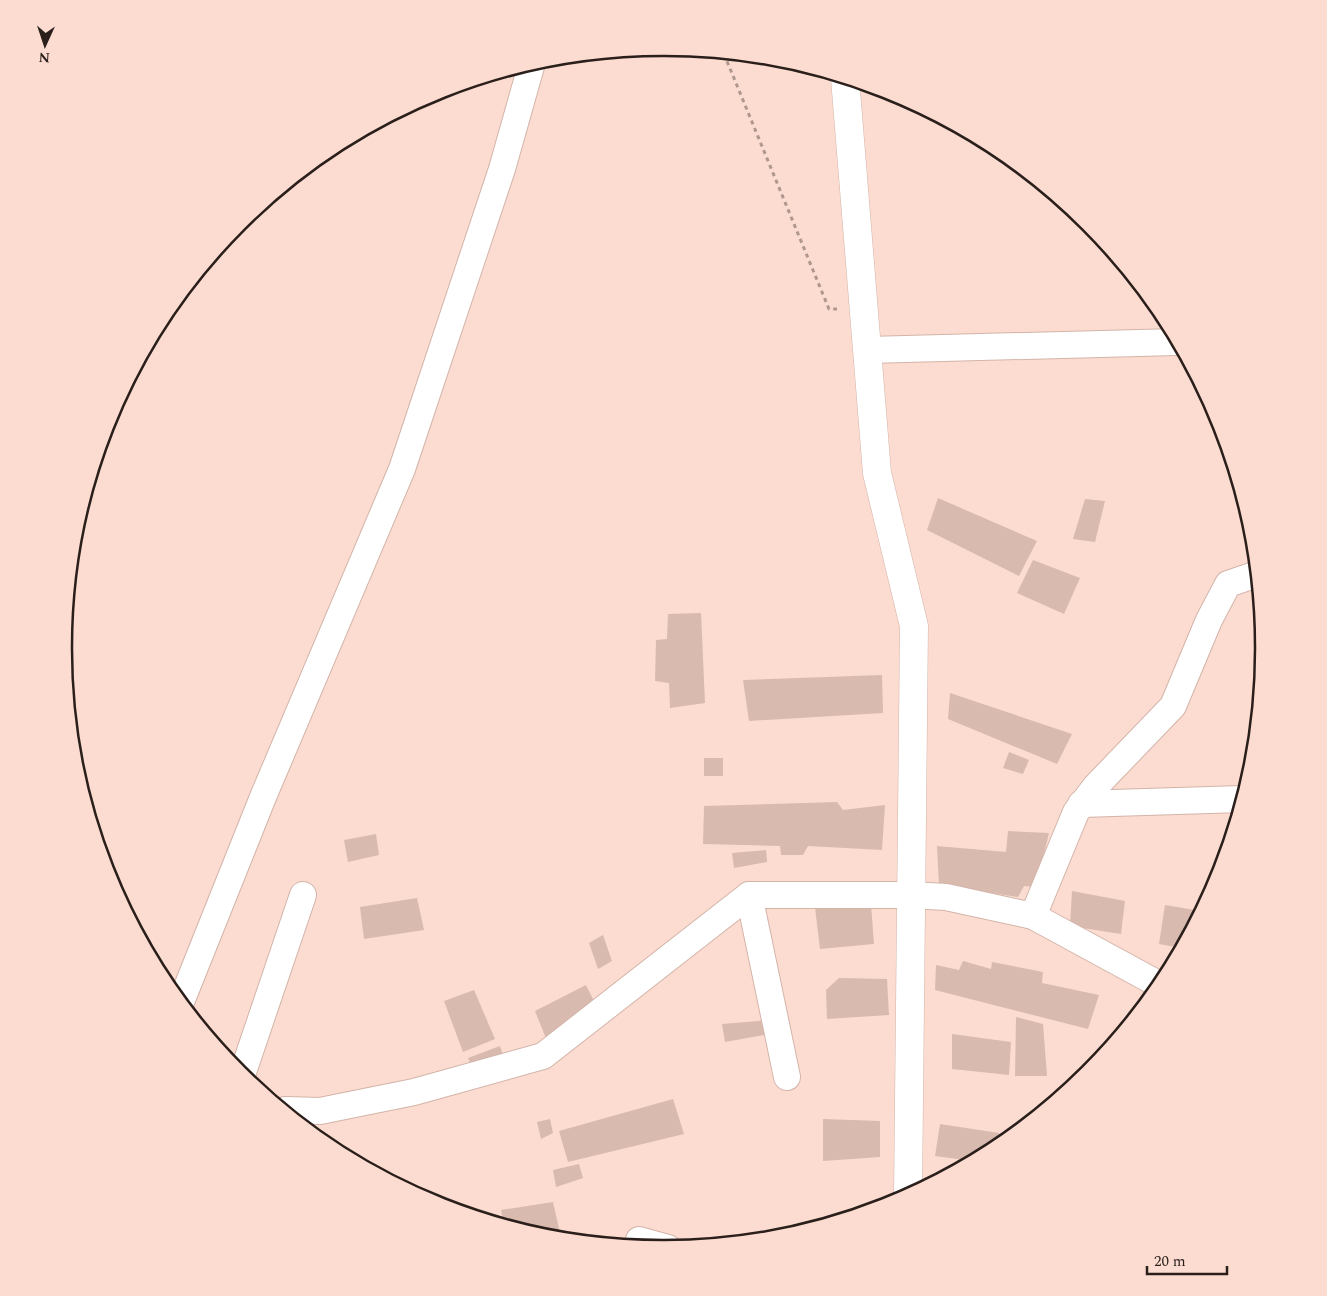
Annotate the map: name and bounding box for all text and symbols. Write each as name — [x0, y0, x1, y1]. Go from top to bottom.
north arrow — [20, 20, 70, 70]
text: N — [38, 47, 51, 68]
scale bar — [1147, 1244, 1227, 1276]
text: 20 m — [1154, 1250, 1186, 1273]

